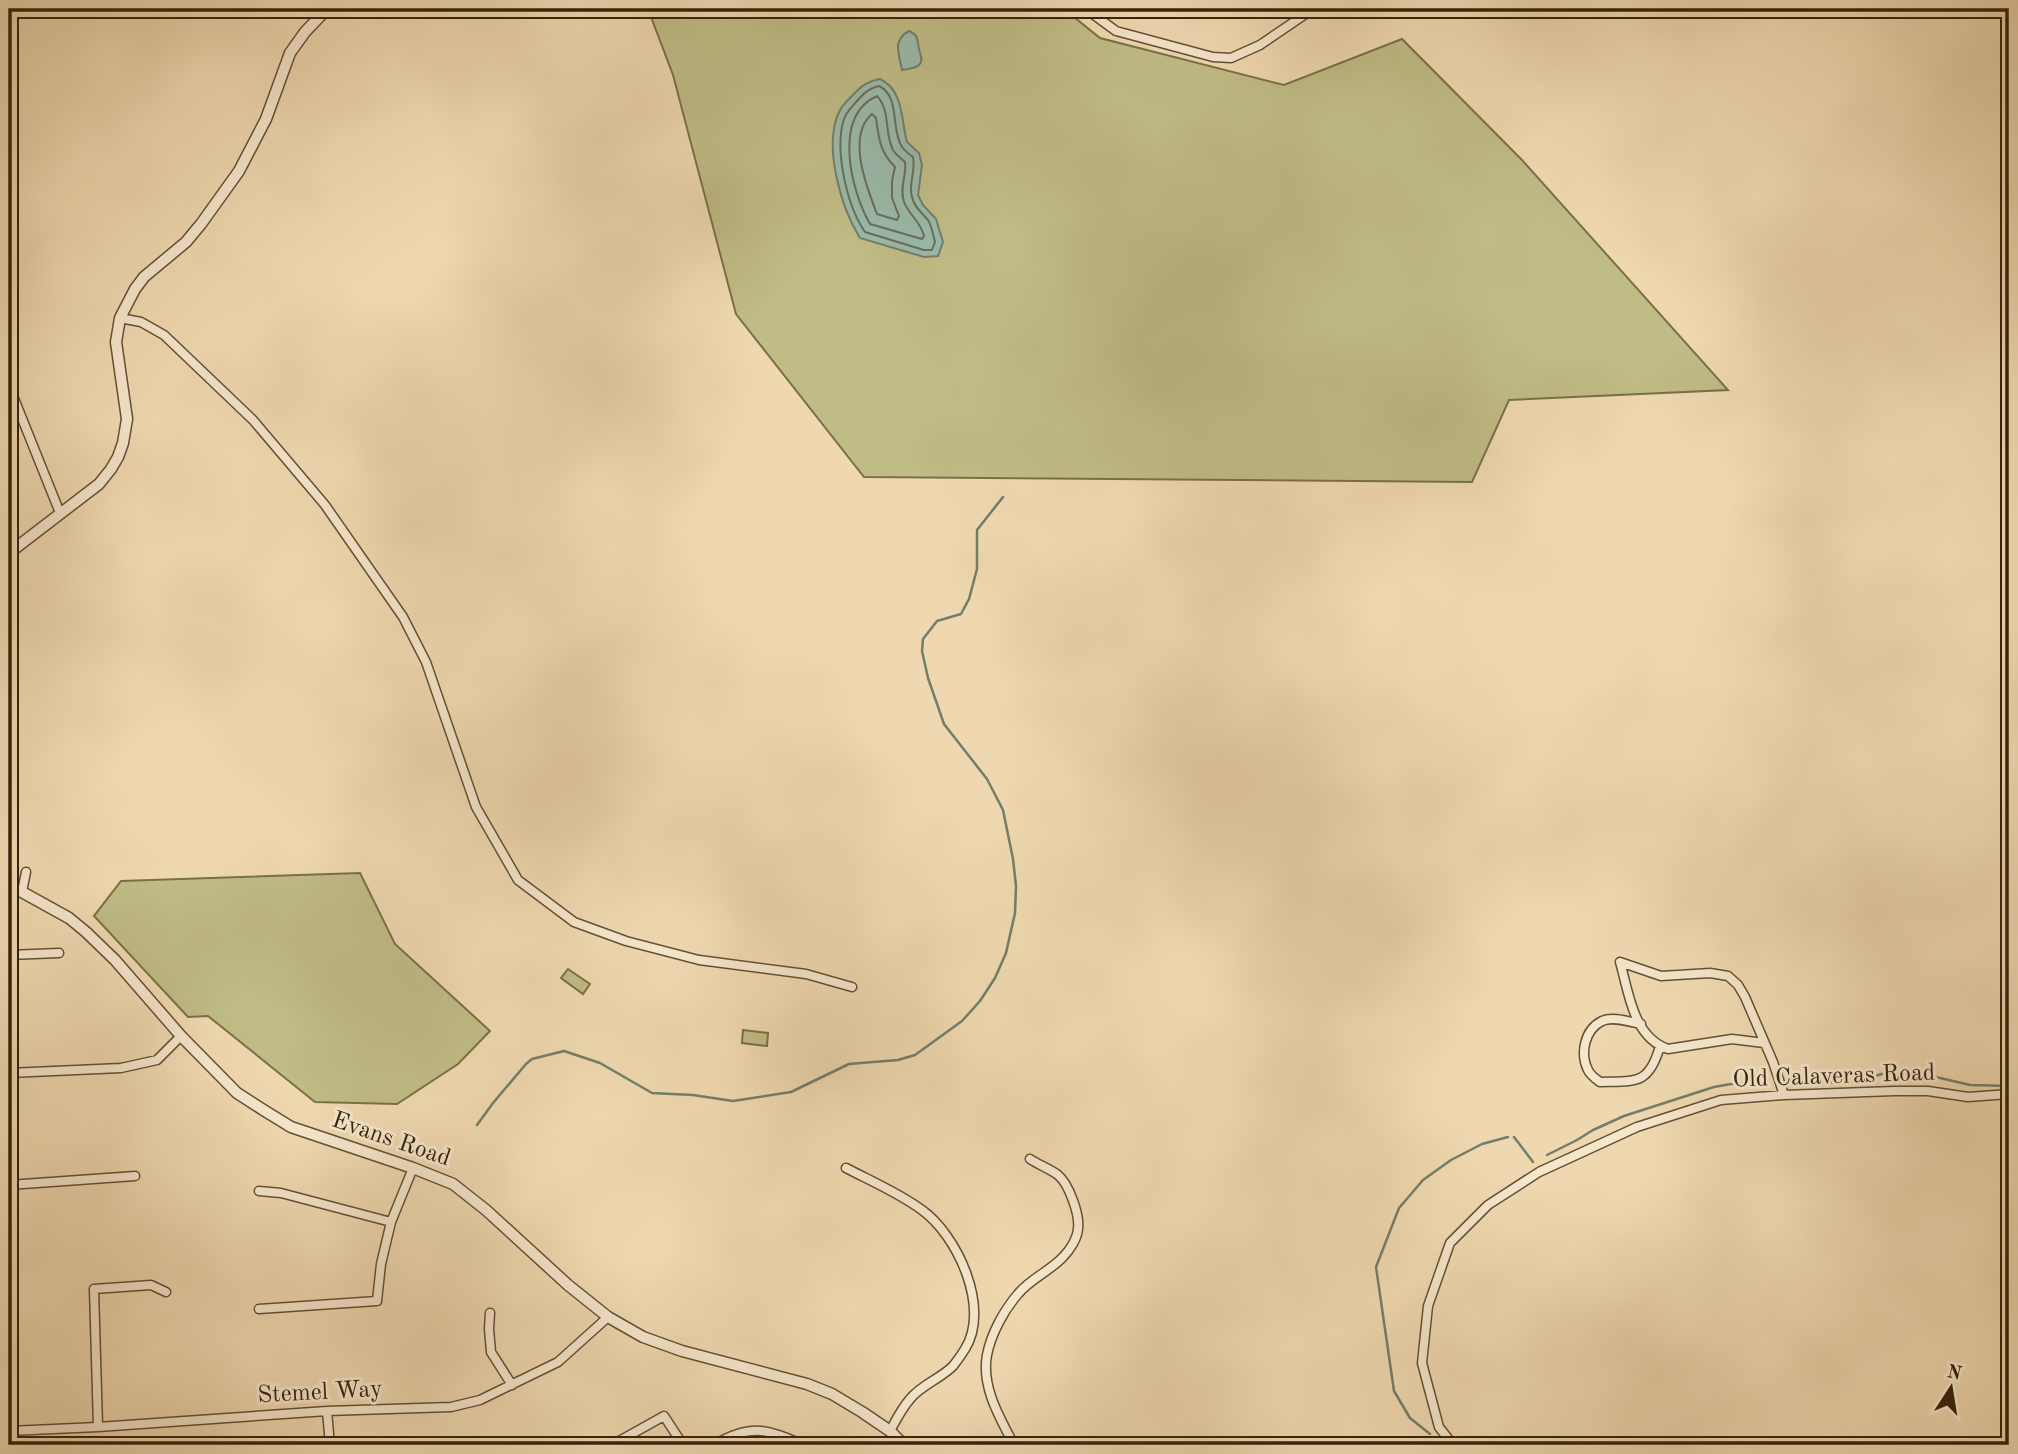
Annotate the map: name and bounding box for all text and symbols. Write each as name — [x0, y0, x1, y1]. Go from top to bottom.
street label: Old Calaveras Road — [1732, 1061, 1936, 1093]
street label: Evans Road — [329, 1108, 453, 1172]
north arrow — [1916, 1352, 1986, 1422]
text: N — [1945, 1363, 1964, 1385]
street label: Stemel Way — [257, 1378, 384, 1408]

